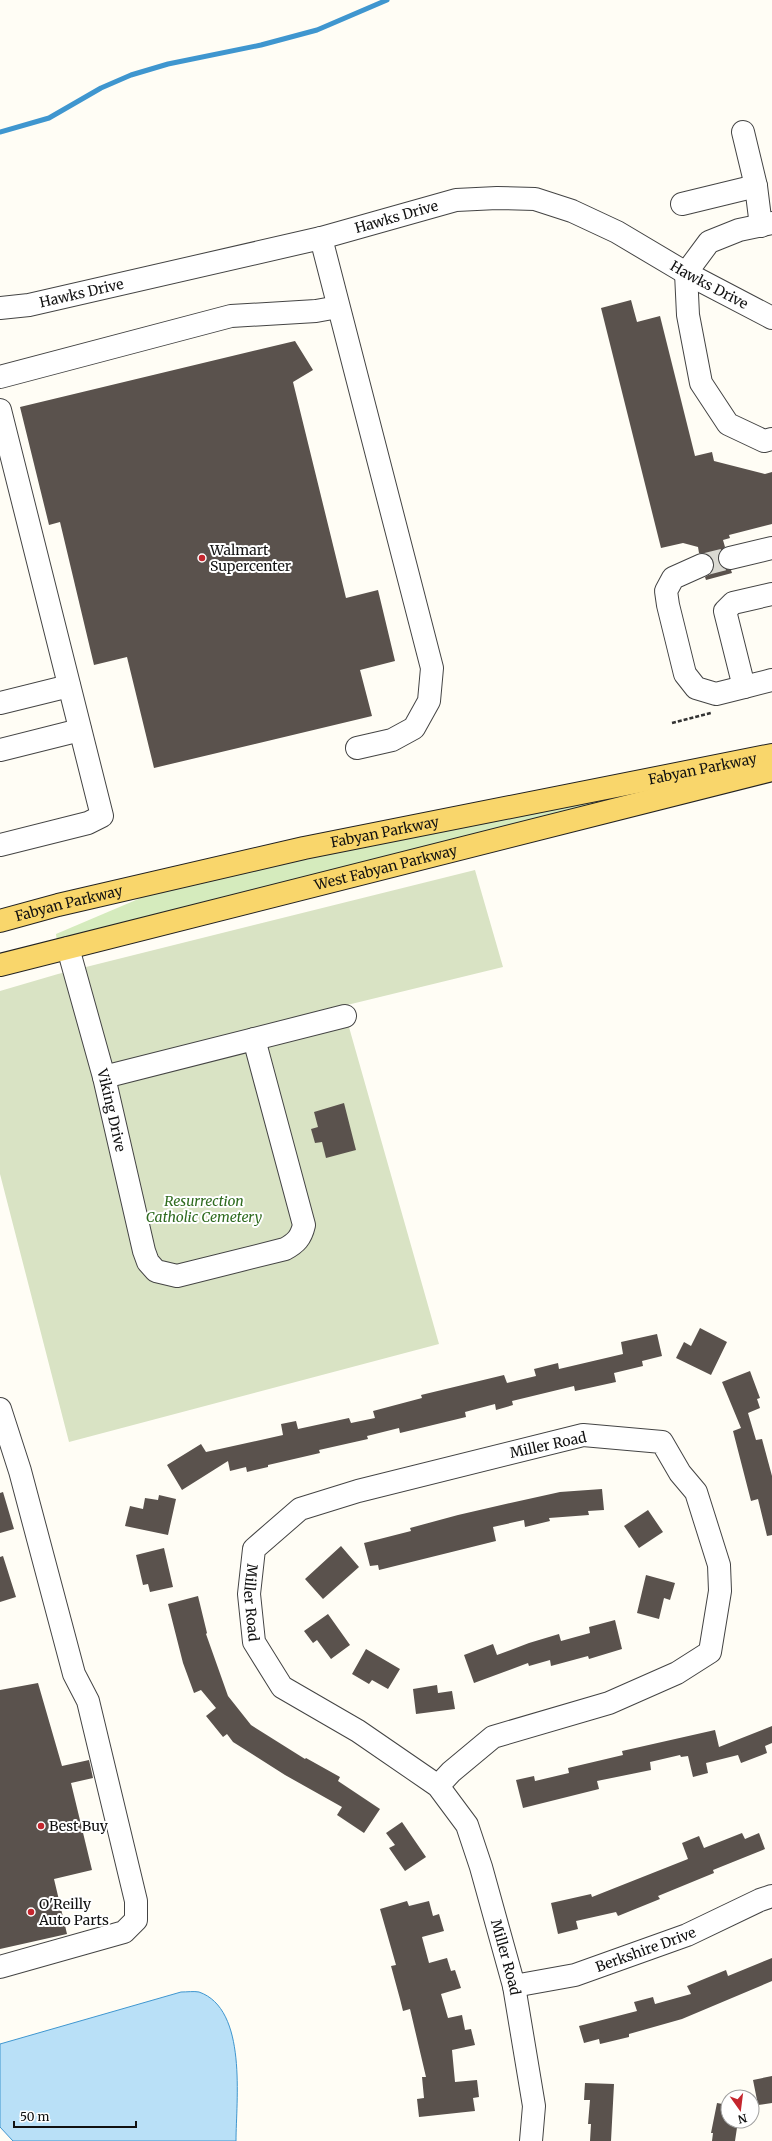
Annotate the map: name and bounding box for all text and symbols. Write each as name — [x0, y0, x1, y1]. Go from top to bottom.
street label: Hawks Drive — [353, 197, 440, 237]
street label: Hawks Drive — [667, 257, 751, 313]
street label: Hawks Drive — [38, 275, 125, 311]
place label: Walmart Supercenter — [209, 541, 291, 575]
marker: Walmart Supercenter — [197, 553, 207, 563]
street label: Fabyan Parkway — [647, 749, 759, 788]
street label: Fabyan Parkway — [329, 812, 441, 852]
street label: West Fabyan Parkway — [312, 841, 460, 894]
street label: Fabyan Parkway — [13, 881, 125, 925]
street label: Viking Drive — [93, 1066, 130, 1153]
park label: Resurrection Catholic Cemetery — [146, 1192, 263, 1226]
street label: Miller Road — [508, 1428, 589, 1462]
street label: Miller Road — [240, 1563, 263, 1643]
place label: Best Buy — [49, 1817, 109, 1835]
marker: Best Buy — [36, 1821, 46, 1831]
place label: O'Reilly Auto Parts — [38, 1895, 109, 1929]
marker: O'Reilly Auto Parts — [26, 1907, 36, 1917]
street label: Miller Road — [487, 1917, 524, 1997]
street label: Berkshire Drive — [593, 1923, 699, 1976]
north arrow — [720, 2089, 760, 2129]
scale bar — [14, 2103, 136, 2129]
text: 50 m — [20, 2109, 49, 2124]
text: N — [736, 2111, 748, 2127]

